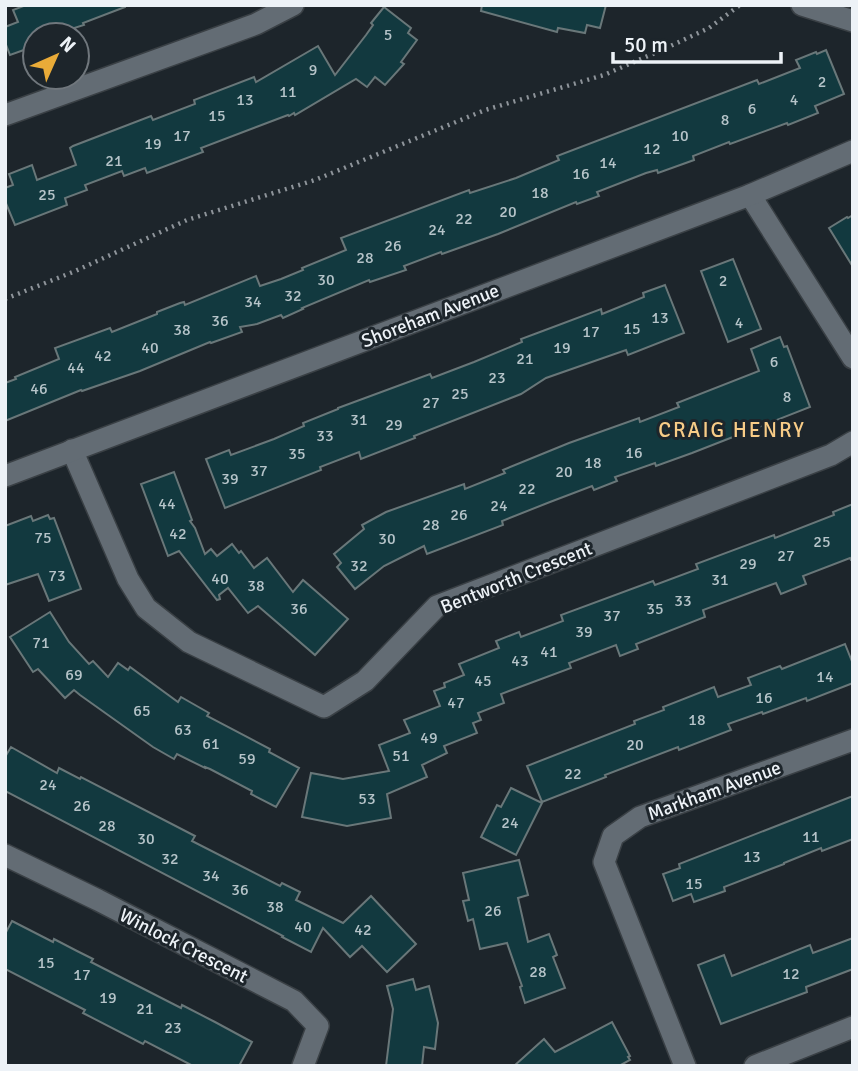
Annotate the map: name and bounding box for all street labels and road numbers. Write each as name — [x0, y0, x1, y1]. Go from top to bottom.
street label: Shoreham Avenue — [358, 279, 503, 353]
street label: Bentworth Crescent — [437, 536, 596, 619]
street label: Markham Avenue — [644, 756, 784, 826]
street label: Winlock Crescent — [115, 903, 252, 989]

